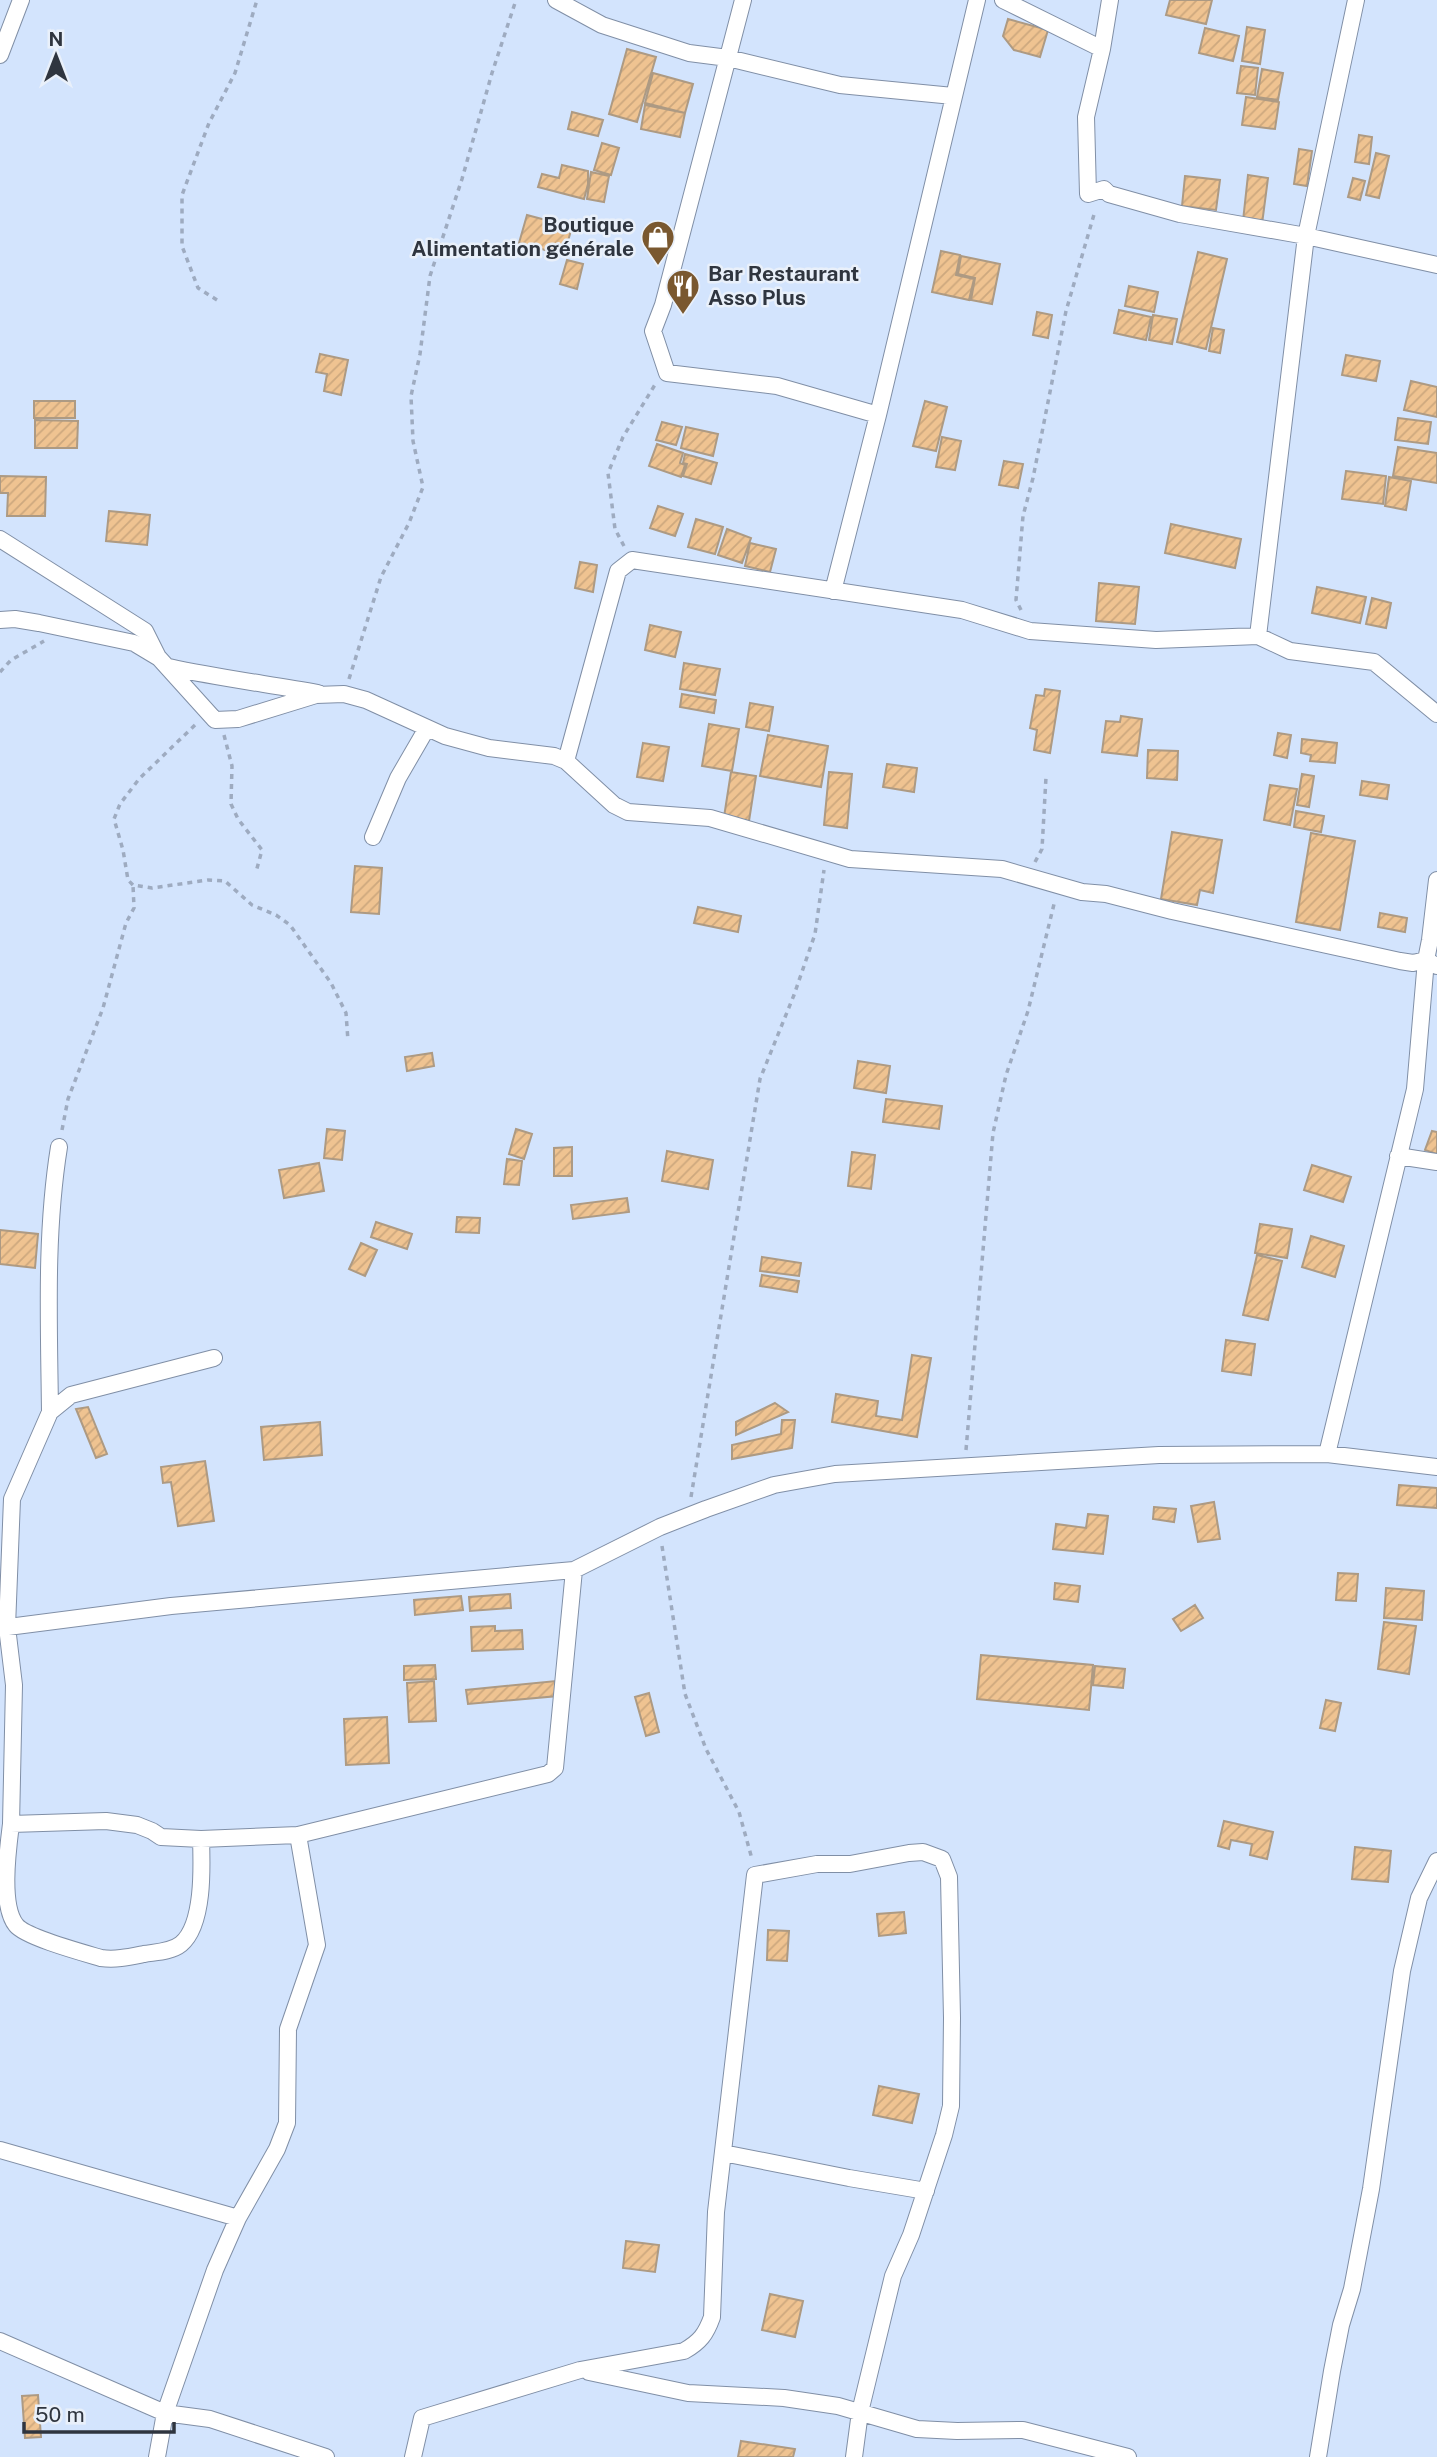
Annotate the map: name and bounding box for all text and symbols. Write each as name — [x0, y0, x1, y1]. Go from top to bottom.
north arrow — [21, 21, 91, 91]
text: N — [49, 28, 63, 50]
place label: Boutique Alimentation générale — [411, 212, 634, 261]
shop icon: Boutique Alimentation générale — [639, 218, 677, 267]
place label: Bar Restaurant Asso Plus — [708, 261, 859, 310]
restaurant icon: Bar Restaurant Asso Plus — [664, 267, 702, 316]
scale bar — [24, 2390, 175, 2434]
text: 50 m — [35, 2402, 85, 2427]

